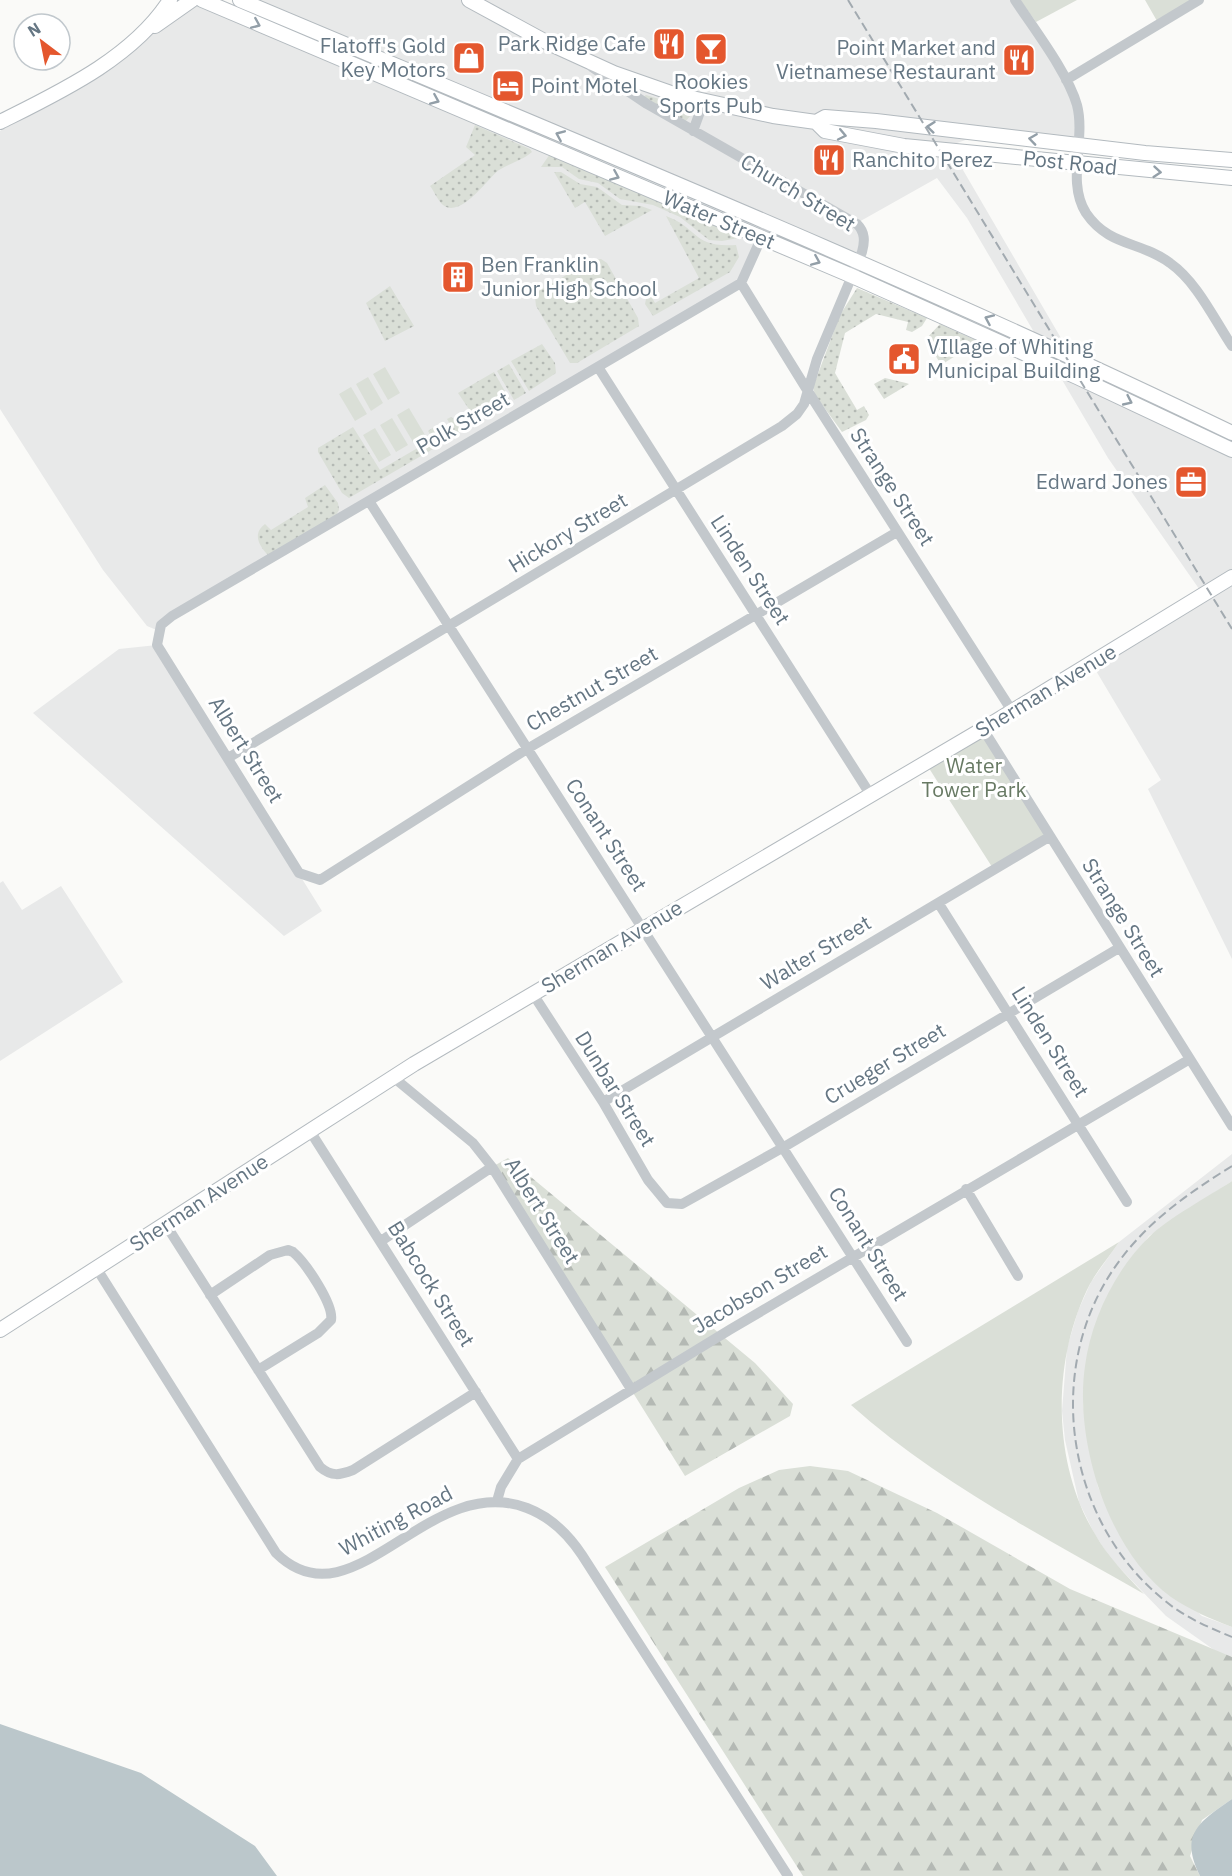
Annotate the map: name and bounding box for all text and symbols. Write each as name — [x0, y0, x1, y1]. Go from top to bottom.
north arrow — [12, 12, 72, 72]
one-way arrow — [250, 17, 261, 29]
text: N — [24, 18, 44, 41]
restaurant icon: Park Ridge Cafe — [651, 26, 687, 62]
place label: Park Ridge Cafe — [498, 29, 646, 57]
place label: Flatoff's Gold Key Motors — [320, 31, 446, 83]
bar icon: Rookies Sports Pub — [693, 31, 729, 67]
place label: Point Market and Vietnamese Restaurant — [776, 33, 996, 85]
shop icon: Flatoff's Gold Key Motors — [451, 40, 487, 76]
restaurant icon: Point Market and Vietnamese Restaurant — [1001, 42, 1037, 78]
place label: Rookies Sports Pub — [659, 67, 763, 119]
hotel icon: Point Motel — [490, 68, 526, 104]
place label: Point Motel — [531, 71, 638, 99]
one-way arrow — [429, 93, 440, 105]
one-way arrow — [927, 121, 936, 134]
one-way arrow — [837, 128, 847, 141]
one-way arrow — [555, 130, 566, 142]
one-way arrow — [1028, 134, 1037, 146]
restaurant icon: Ranchito Perez — [811, 142, 847, 178]
street label: Post Road — [1022, 143, 1119, 181]
place label: Ranchito Perez — [852, 145, 993, 173]
street label: Church Street — [736, 147, 861, 238]
one-way arrow — [1153, 165, 1162, 178]
one-way arrow — [609, 169, 620, 181]
street label: Water Street — [659, 183, 780, 255]
place label: Ben Franklin Junior High School — [481, 250, 658, 302]
one-way arrow — [810, 254, 821, 266]
building icon: Ben Franklin Junior High School — [440, 259, 476, 295]
one-way arrow — [984, 314, 995, 326]
place label: VIllage of Whiting Municipal Building — [927, 332, 1100, 384]
public building icon: VIllage of Whiting Municipal Building — [886, 341, 922, 377]
street label: Polk Street — [411, 384, 514, 460]
one-way arrow — [1122, 393, 1133, 405]
street label: Strange Street — [844, 422, 941, 551]
office icon: Edward Jones — [1173, 464, 1209, 500]
place label: Edward Jones — [1036, 467, 1168, 495]
street label: Hickory Street — [503, 486, 632, 579]
street label: Linden Street — [705, 509, 797, 630]
street label: Sherman Avenue — [970, 637, 1121, 743]
street label: Chestnut Street — [521, 639, 662, 737]
street label: Albert Street — [203, 691, 291, 808]
park label: Water Tower Park — [921, 751, 1027, 803]
street label: Conant Street — [560, 772, 654, 897]
street label: Strange Street — [1076, 853, 1172, 982]
street label: Sherman Avenue — [536, 893, 687, 999]
street label: Walter Street — [755, 908, 876, 996]
street label: Linden Street — [1006, 981, 1096, 1102]
street label: Crueger Street — [819, 1016, 950, 1110]
street label: Dunbar Street — [569, 1025, 663, 1152]
street label: Sherman Avenue — [124, 1147, 273, 1257]
street label: Albert Street — [499, 1152, 587, 1269]
street label: Conant Street — [823, 1181, 915, 1306]
street label: Babcock Street — [382, 1215, 482, 1352]
street label: Jacobson Street — [687, 1237, 832, 1339]
street label: Whiting Road — [334, 1478, 457, 1562]

